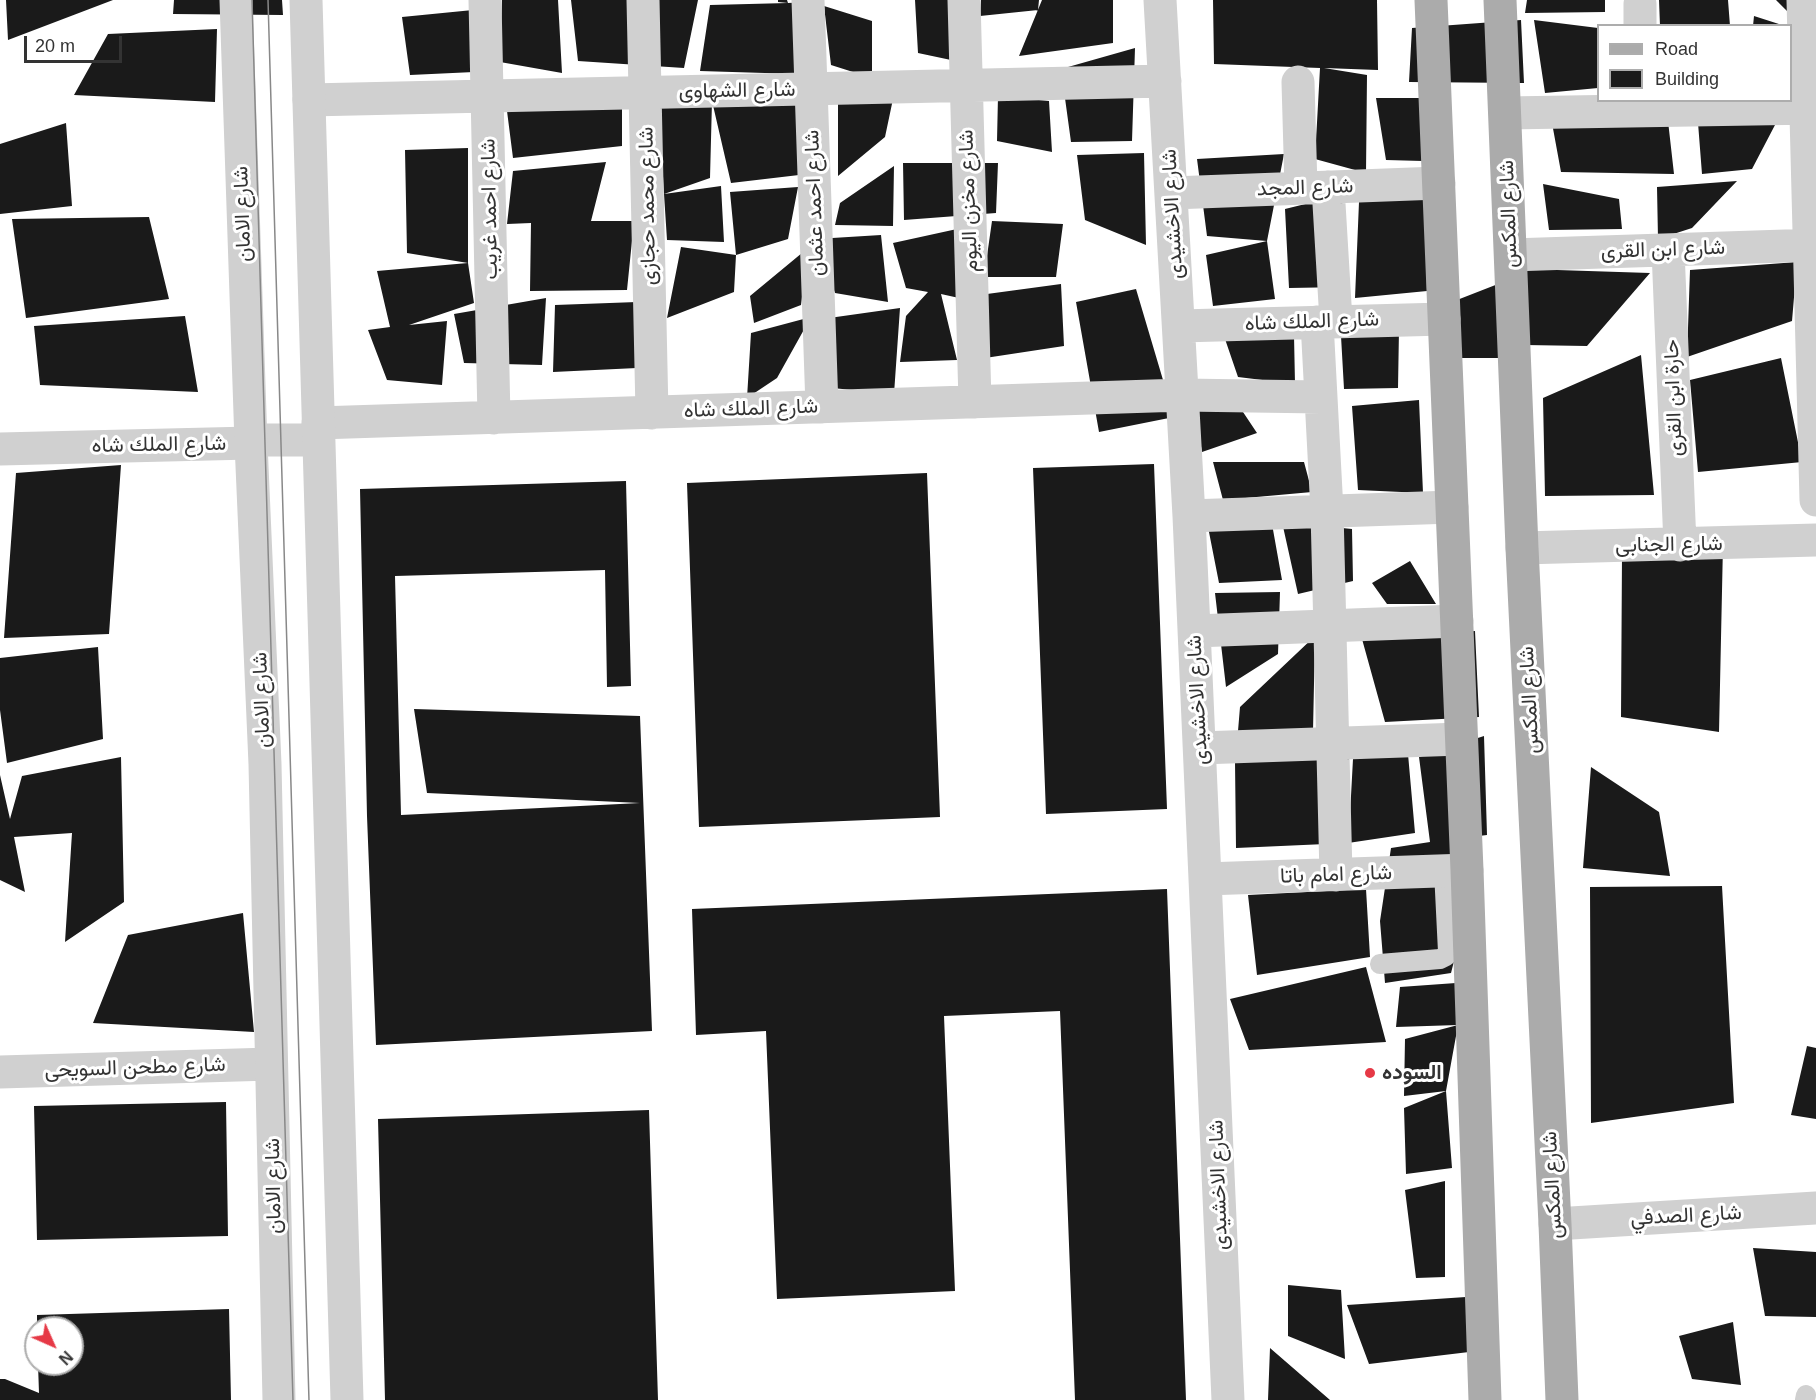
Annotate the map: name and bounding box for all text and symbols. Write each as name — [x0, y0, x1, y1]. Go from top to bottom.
scale bar — [27, 24, 124, 62]
legend — [1597, 24, 1792, 102]
text: 20 m — [35, 36, 75, 56]
text: Road — [1655, 39, 1698, 59]
text: Building — [1655, 69, 1719, 89]
street label: شارع الشهاوى — [678, 77, 796, 105]
street label: شارع محمد حجازى — [634, 127, 662, 285]
street label: شارع احمد عثمان — [800, 129, 830, 277]
street label: شارع مخزن اليوم — [954, 129, 984, 273]
street label: شارع احمد غريب — [476, 138, 504, 280]
street label: شارع الاخشيدى — [1157, 148, 1189, 280]
street label: شارع المكس — [1495, 160, 1523, 268]
street label: شارع الامان — [229, 166, 257, 262]
street label: شارع المجد — [1256, 174, 1354, 202]
street label: شارع ابن القرى — [1600, 235, 1726, 265]
street label: شارع الملك شاه — [1244, 307, 1380, 337]
street label: حارة ابن القرى — [1659, 339, 1689, 457]
street label: شارع الملك شاه — [683, 394, 819, 424]
street label: شارع الملك شاه — [92, 431, 226, 459]
street label: شارع الجنابى — [1615, 531, 1723, 559]
street label: شارع الاخشيدى — [1182, 634, 1214, 766]
street label: شارع المكس — [1515, 646, 1545, 754]
street label: شارع الامان — [248, 652, 276, 748]
street label: شارع امام باتا — [1280, 860, 1392, 890]
street label: شارع مطحن السويحى — [44, 1052, 226, 1084]
place label: السوده — [1382, 1060, 1442, 1086]
marker: السوده — [1363, 1066, 1377, 1080]
street label: شارع الاخشيدى — [1204, 1119, 1234, 1251]
street label: شارع المكس — [1538, 1131, 1568, 1239]
street label: شارع الامان — [261, 1138, 287, 1234]
street label: شارع الصدفي — [1630, 1201, 1742, 1231]
north arrow — [24, 1316, 84, 1376]
text: N — [56, 1348, 76, 1368]

